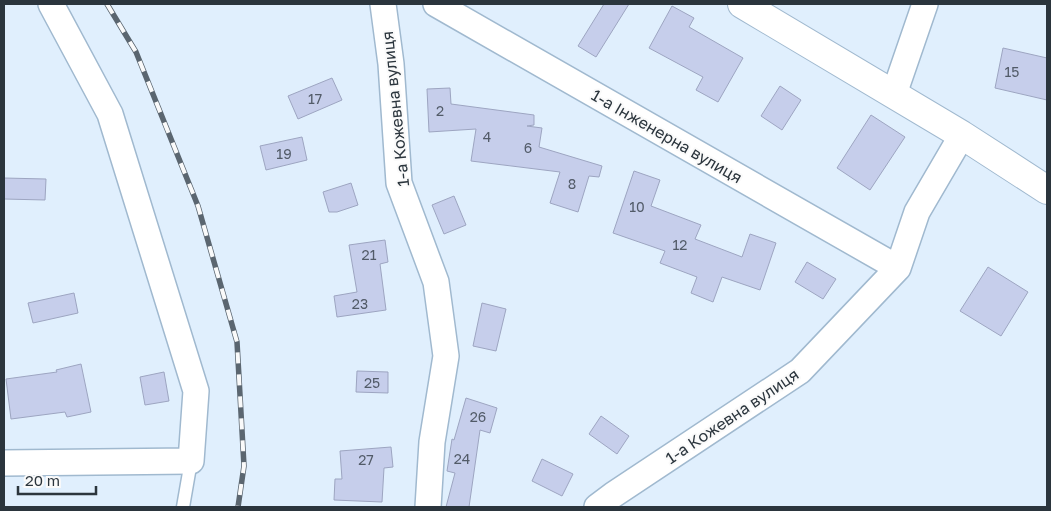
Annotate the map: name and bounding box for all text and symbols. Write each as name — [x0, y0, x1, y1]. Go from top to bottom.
street label: 1-а Кожевна вулиця — [377, 30, 413, 188]
house number: 15 — [1005, 63, 1019, 80]
street label: 1-а Інженерна вулиця — [588, 85, 746, 187]
house number: 17 — [308, 90, 322, 107]
house number: 2 — [436, 102, 444, 119]
house number: 4 — [483, 128, 491, 145]
house number: 6 — [524, 139, 532, 156]
house number: 19 — [276, 145, 292, 162]
house number: 8 — [568, 175, 576, 192]
house number: 10 — [629, 198, 645, 215]
house number: 12 — [673, 236, 687, 253]
house number: 21 — [362, 246, 377, 263]
house number: 23 — [352, 295, 368, 312]
street label: 1-а Кожевна вулиця — [662, 364, 802, 468]
house number: 25 — [364, 374, 380, 391]
house number: 26 — [470, 408, 486, 425]
house number: 24 — [454, 450, 470, 467]
house number: 27 — [358, 451, 374, 468]
scale bar — [18, 464, 95, 496]
text: 20 m — [25, 471, 60, 489]

